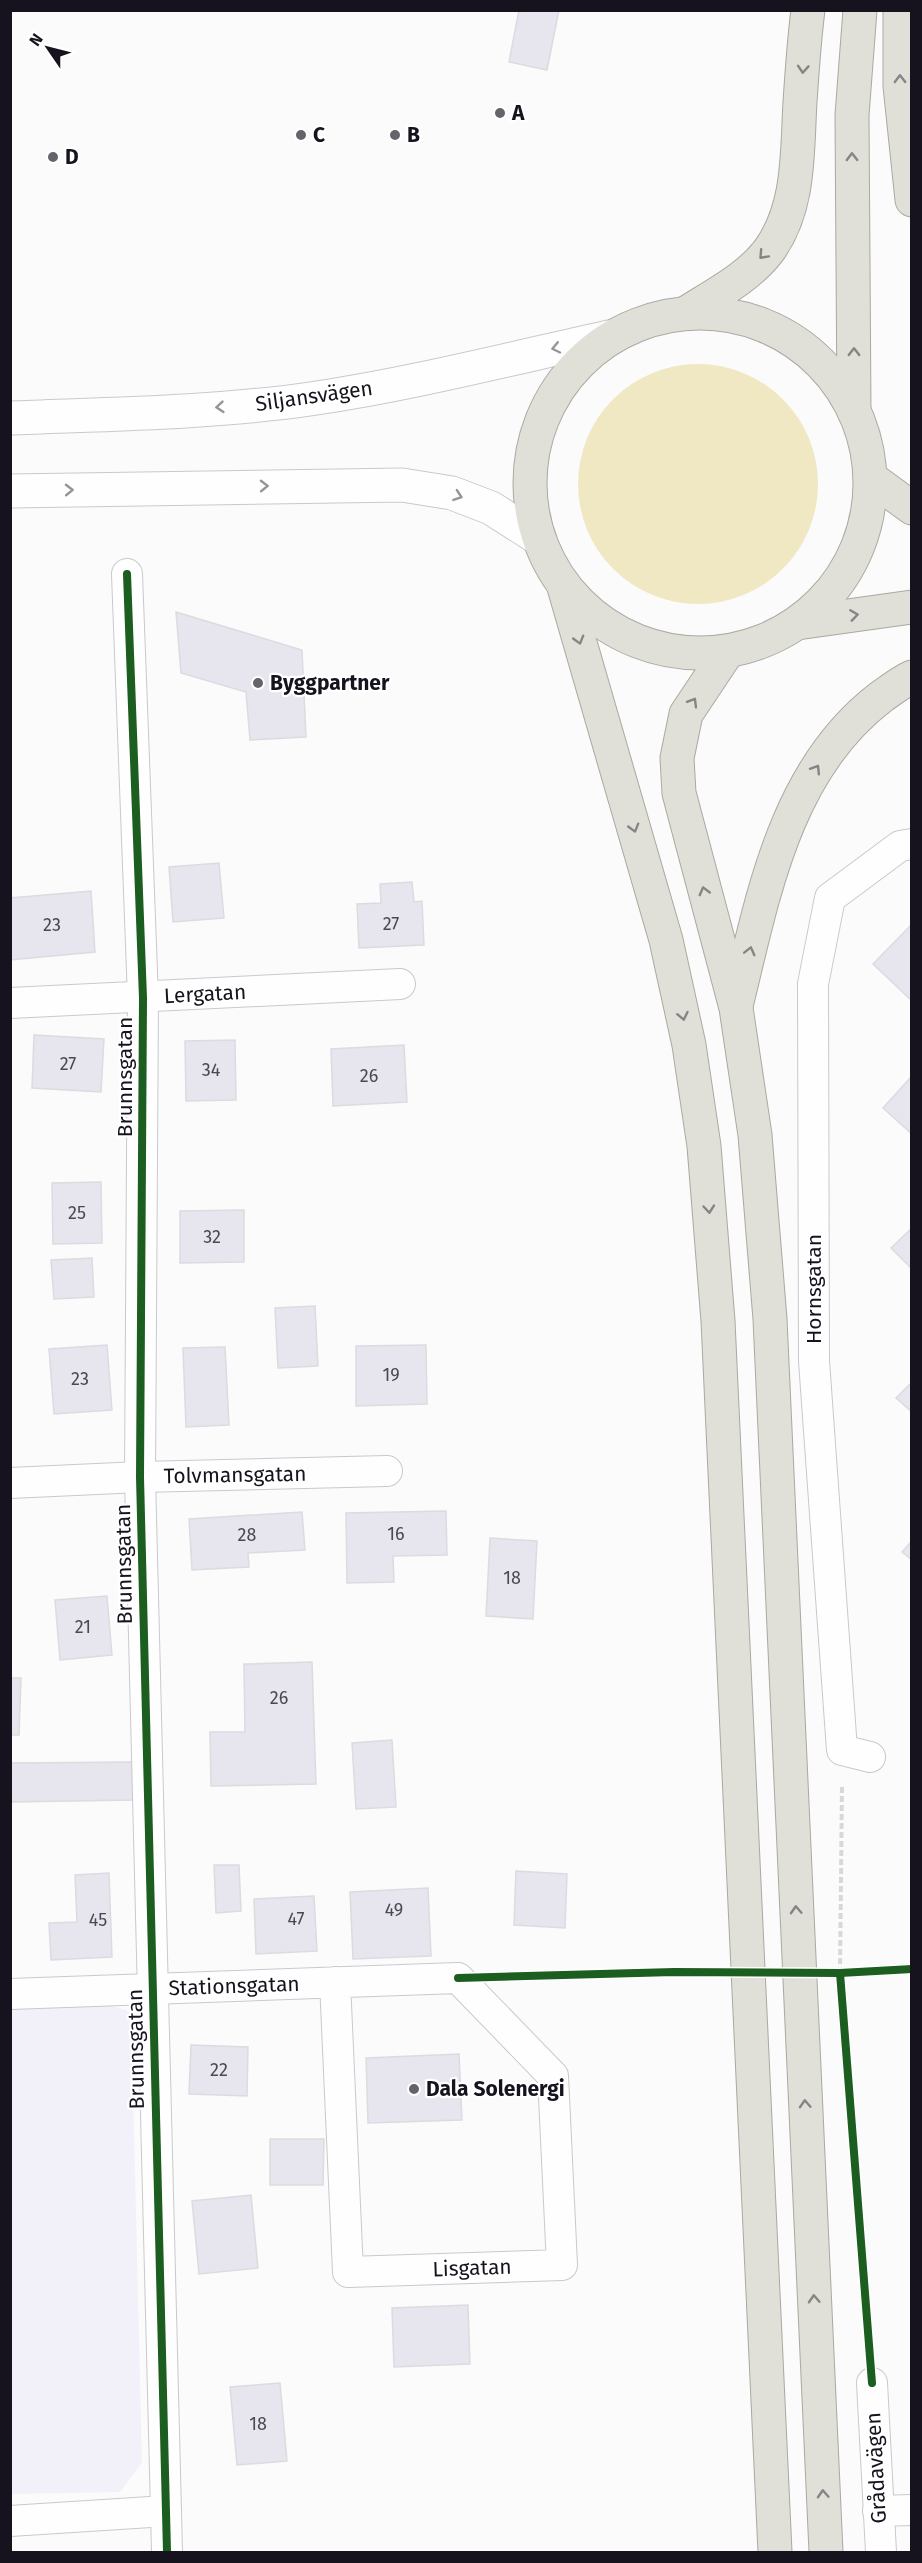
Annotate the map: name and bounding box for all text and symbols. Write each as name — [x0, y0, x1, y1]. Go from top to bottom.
north arrow — [18, 18, 78, 78]
text: N — [25, 30, 47, 49]
one-way arrow — [796, 64, 809, 73]
one-way arrow — [894, 75, 907, 84]
place label: A — [511, 100, 525, 126]
marker: A — [493, 106, 507, 120]
place label: C — [313, 122, 325, 148]
place label: B — [407, 122, 420, 148]
marker: C — [294, 128, 308, 142]
marker: B — [388, 128, 402, 142]
place label: D — [65, 144, 79, 170]
marker: D — [46, 150, 60, 164]
one-way arrow — [846, 153, 858, 162]
one-way arrow — [760, 248, 771, 259]
one-way arrow — [551, 341, 561, 354]
one-way arrow — [848, 348, 860, 357]
street label: Siljansvägen — [254, 375, 374, 417]
one-way arrow — [215, 400, 224, 413]
one-way arrow — [259, 480, 268, 492]
one-way arrow — [64, 484, 73, 496]
one-way arrow — [452, 489, 463, 501]
one-way arrow — [850, 610, 859, 622]
one-way arrow — [572, 634, 584, 645]
place label: Byggpartner — [270, 670, 390, 696]
marker: Byggpartner — [251, 676, 265, 690]
one-way arrow — [685, 698, 697, 708]
one-way arrow — [808, 765, 820, 775]
one-way arrow — [627, 822, 639, 832]
one-way arrow — [699, 886, 712, 896]
house number: 27 — [383, 913, 399, 935]
house number: 23 — [43, 914, 61, 936]
one-way arrow — [742, 947, 755, 957]
street label: Lergatan — [163, 979, 247, 1009]
one-way arrow — [676, 1011, 689, 1021]
street label: Brunnsgatan — [112, 1017, 138, 1137]
house number: 27 — [60, 1053, 76, 1075]
house number: 34 — [202, 1059, 221, 1081]
house number: 26 — [360, 1065, 378, 1087]
house number: 25 — [68, 1202, 86, 1224]
one-way arrow — [702, 1205, 715, 1214]
house number: 32 — [203, 1226, 221, 1248]
street label: Hornsgatan — [801, 1234, 827, 1344]
house number: 19 — [382, 1364, 400, 1386]
house number: 23 — [71, 1368, 89, 1390]
street label: Tolvmansgatan — [163, 1461, 307, 1489]
street label: Brunnsgatan — [110, 1503, 138, 1625]
house number: 16 — [387, 1523, 405, 1545]
house number: 28 — [238, 1524, 256, 1546]
house number: 18 — [503, 1567, 521, 1589]
house number: 21 — [75, 1616, 91, 1638]
house number: 26 — [270, 1687, 288, 1709]
house number: 49 — [385, 1899, 403, 1921]
one-way arrow — [789, 1905, 802, 1914]
house number: 47 — [287, 1908, 305, 1930]
house number: 45 — [89, 1909, 107, 1931]
street label: Stationsgatan — [168, 1971, 300, 2001]
street label: Brunnsgatan — [122, 1988, 150, 2110]
house number: 22 — [210, 2059, 228, 2081]
place label: Dala Solenergi — [426, 2076, 565, 2102]
marker: Dala Solenergi — [407, 2082, 421, 2096]
one-way arrow — [798, 2100, 811, 2109]
street label: Lisgatan — [432, 2254, 512, 2282]
one-way arrow — [807, 2295, 820, 2304]
street label: Grådavägen — [860, 2412, 892, 2524]
house number: 18 — [249, 2413, 267, 2435]
one-way arrow — [816, 2490, 829, 2499]

